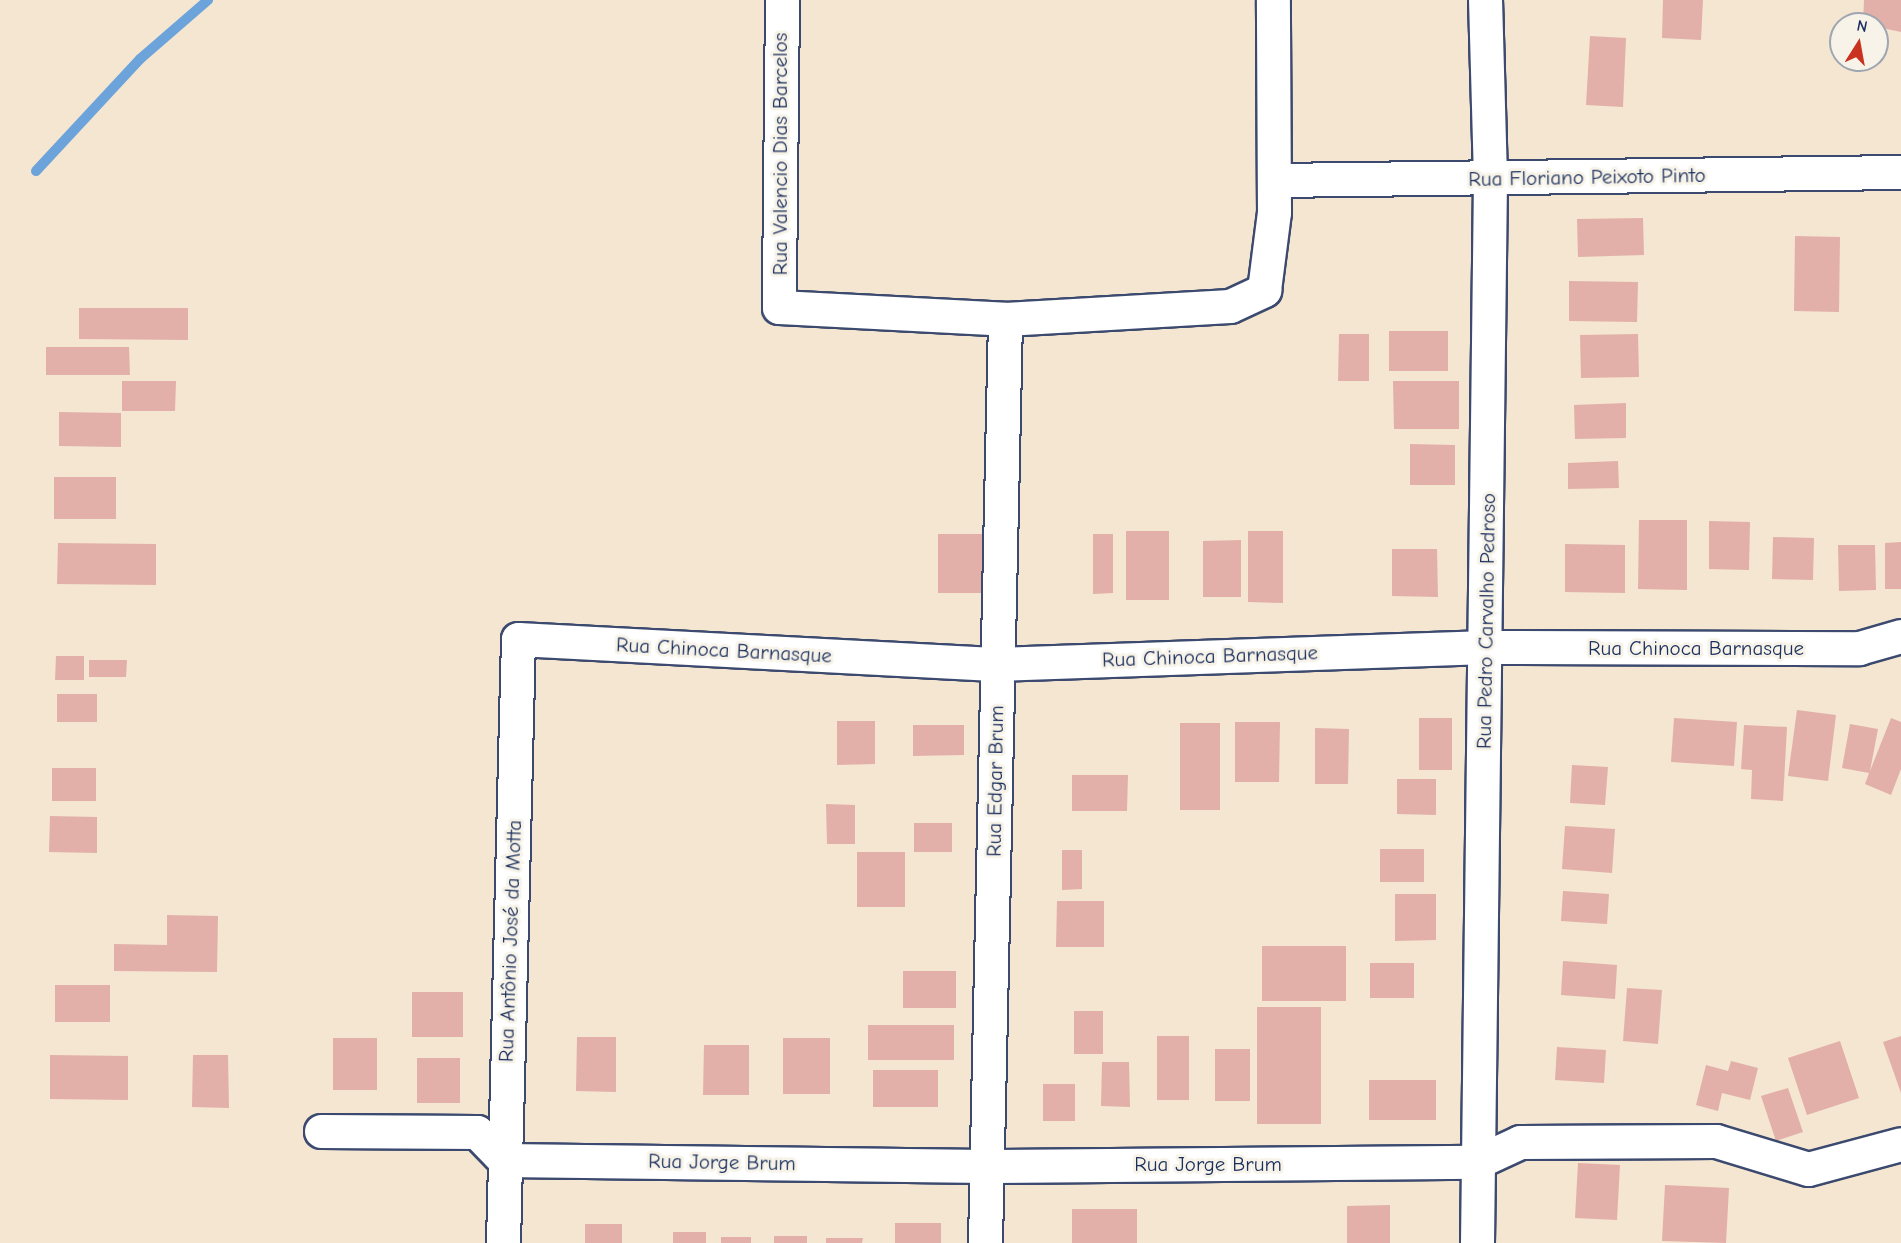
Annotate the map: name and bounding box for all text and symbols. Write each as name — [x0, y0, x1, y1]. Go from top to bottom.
north arrow — [1829, 12, 1889, 72]
text: N — [1855, 16, 1869, 36]
street label: Rua Valencio Dias Barcelos — [767, 33, 793, 275]
street label: Rua Floriano Peixoto Pinto — [1468, 162, 1706, 192]
street label: Rua Pedro Carvalho Pedroso — [1471, 493, 1501, 749]
street label: Rua Chinoca Barnasque — [615, 632, 833, 668]
street label: Rua Chinoca Barnasque — [1588, 635, 1804, 661]
street label: Rua Chinoca Barnasque — [1102, 640, 1318, 672]
street label: Rua Edgar Brum — [981, 705, 1009, 857]
street label: Rua Antônio José da Motta — [493, 819, 527, 1063]
street label: Rua Jorge Brum — [648, 1148, 796, 1176]
street label: Rua Jorge Brum — [1134, 1151, 1282, 1177]

